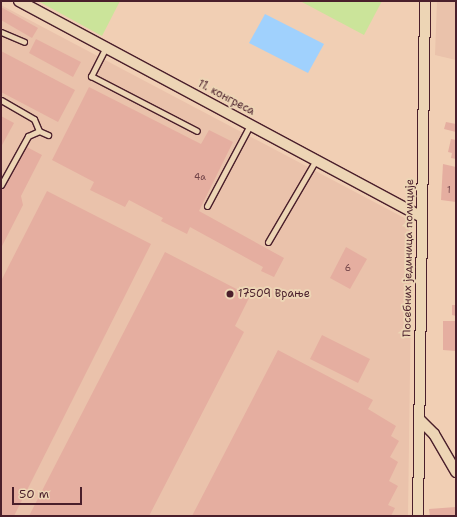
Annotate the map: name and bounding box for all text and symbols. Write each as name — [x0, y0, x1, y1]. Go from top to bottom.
street label: 11. конгреса — [195, 77, 257, 119]
house number: 4a — [194, 172, 206, 182]
street label: Посебних јединица полиције — [401, 179, 417, 337]
house number: 1 — [447, 185, 451, 195]
house number: 6 — [345, 263, 351, 273]
place label: 17509 Врање — [238, 287, 310, 301]
marker: 17509 Врање — [225, 289, 235, 299]
scale bar — [14, 479, 84, 505]
text: 50 m — [19, 486, 49, 502]

